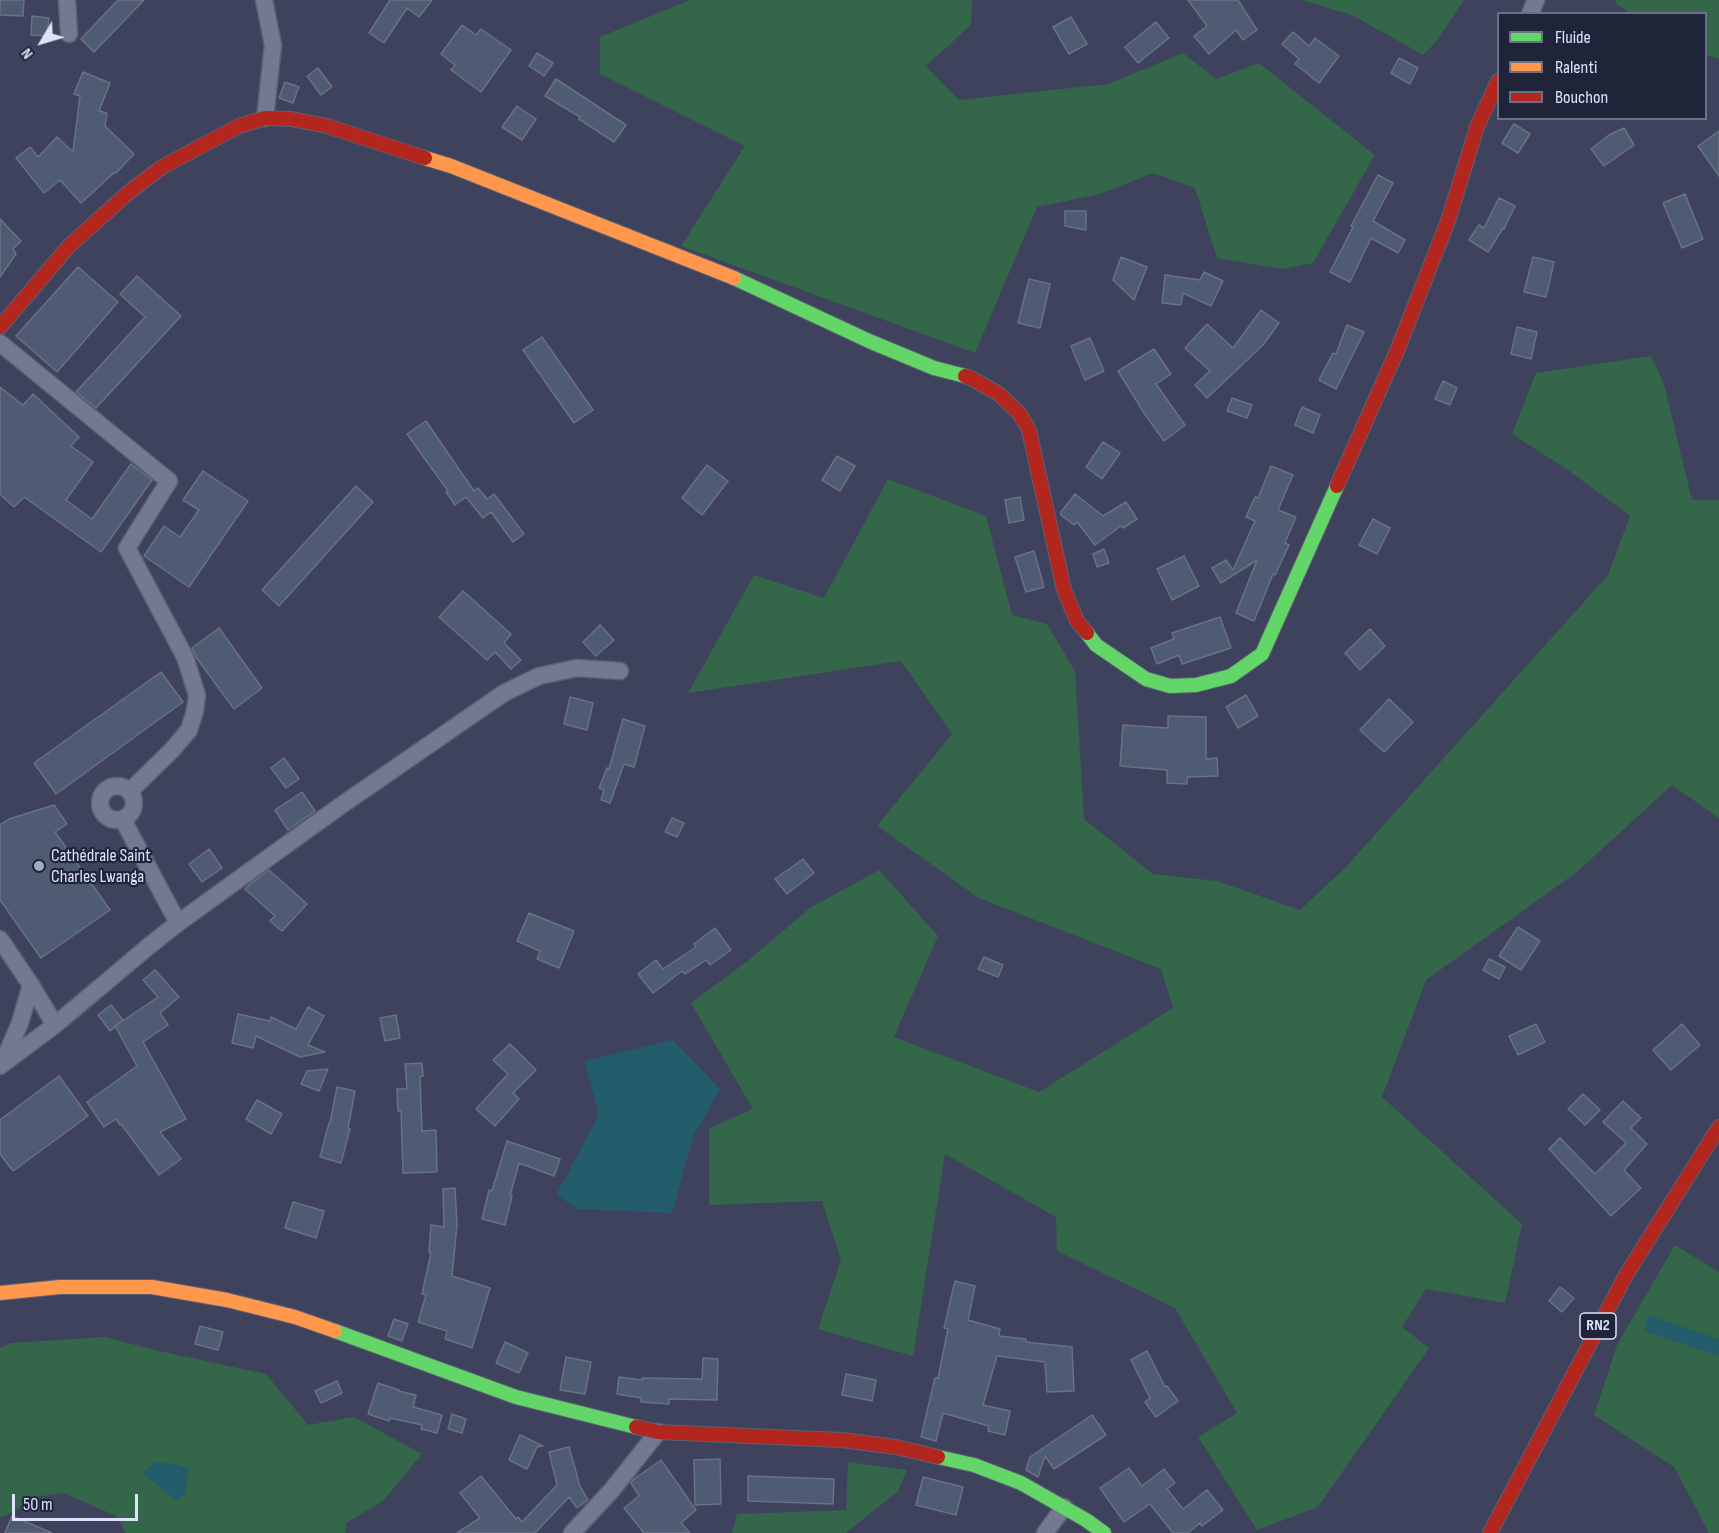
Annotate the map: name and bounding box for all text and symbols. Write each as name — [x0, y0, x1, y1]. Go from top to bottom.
north arrow — [12, 12, 72, 72]
legend — [1497, 12, 1707, 120]
text: Fluide — [1555, 27, 1591, 48]
text: N — [17, 44, 38, 63]
text: Ralenti — [1555, 57, 1597, 78]
text: Bouchon — [1555, 87, 1608, 108]
place label: Cathédrale Saint Charles Lwanga — [51, 845, 151, 888]
marker: Cathédrale Saint Charles Lwanga — [32, 859, 46, 873]
road number: RN2 — [1580, 1313, 1616, 1339]
scale bar — [15, 1482, 141, 1520]
text: 50 m — [23, 1494, 53, 1515]

